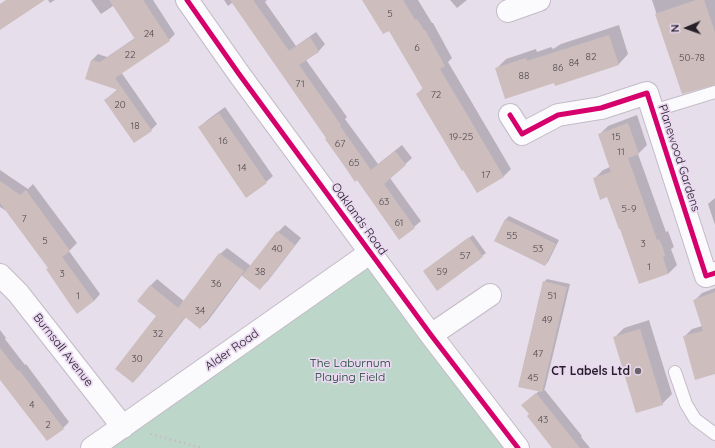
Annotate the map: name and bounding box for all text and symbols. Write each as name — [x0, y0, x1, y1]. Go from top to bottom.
house number: 5 — [387, 8, 393, 20]
north arrow — [667, 8, 707, 48]
text: N — [668, 24, 682, 33]
house number: 24 — [144, 28, 154, 40]
house number: 6 — [414, 42, 420, 54]
house number: 22 — [124, 49, 136, 61]
house number: 82 — [586, 51, 596, 63]
house number: 50-78 — [679, 52, 705, 64]
house number: 84 — [569, 57, 579, 69]
house number: 86 — [553, 62, 563, 74]
house number: 88 — [519, 70, 529, 82]
house number: 71 — [295, 78, 305, 90]
house number: 72 — [431, 89, 441, 101]
house number: 20 — [114, 99, 126, 111]
street label: Planewood Gardens — [655, 103, 703, 213]
house number: 18 — [130, 120, 140, 132]
house number: 19-25 — [449, 131, 473, 143]
house number: 15 — [611, 131, 621, 143]
house number: 16 — [218, 135, 228, 147]
house number: 67 — [335, 138, 345, 150]
house number: 11 — [617, 146, 625, 158]
house number: 65 — [349, 157, 359, 169]
house number: 14 — [238, 162, 246, 174]
house number: 17 — [482, 169, 490, 181]
street label: Oaklands Road — [328, 180, 390, 258]
house number: 63 — [379, 196, 389, 208]
house number: 5-9 — [622, 203, 636, 215]
house number: 7 — [21, 213, 27, 225]
house number: 61 — [394, 217, 404, 229]
house number: 55 — [507, 230, 517, 242]
house number: 5 — [42, 235, 48, 247]
house number: 3 — [640, 238, 646, 250]
house number: 40 — [271, 243, 283, 255]
house number: 53 — [533, 243, 543, 255]
house number: 57 — [460, 250, 470, 262]
house number: 1 — [647, 261, 651, 273]
house number: 38 — [255, 266, 265, 278]
house number: 59 — [436, 266, 448, 278]
house number: 3 — [59, 268, 65, 280]
house number: 36 — [211, 278, 221, 290]
house number: 1 — [76, 290, 80, 302]
house number: 51 — [547, 290, 557, 302]
house number: 34 — [195, 305, 205, 317]
street label: Burnsall Avenue — [30, 310, 96, 390]
house number: 49 — [542, 314, 552, 326]
street label: Alder Road — [202, 326, 262, 374]
house number: 32 — [153, 328, 163, 340]
house number: 47 — [533, 348, 543, 360]
house number: 30 — [131, 353, 143, 365]
park label: The Laburnum Playing Field — [309, 356, 391, 384]
place label: CT Labels Ltd — [551, 364, 630, 378]
marker: CT Labels Ltd — [633, 366, 643, 376]
house number: 45 — [528, 372, 538, 384]
house number: 4 — [29, 399, 35, 411]
house number: 43 — [538, 414, 548, 426]
house number: 2 — [45, 419, 51, 431]

